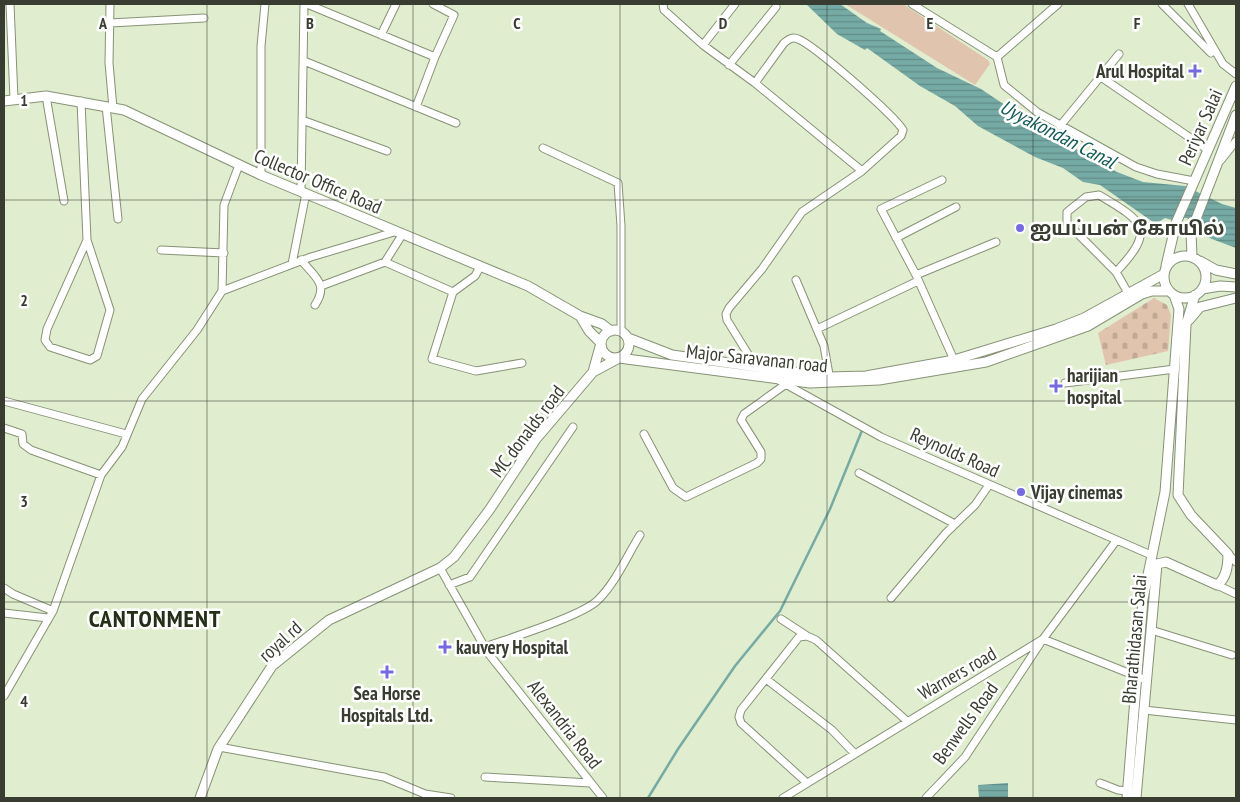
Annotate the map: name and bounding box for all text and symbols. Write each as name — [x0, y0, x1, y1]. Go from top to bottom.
text: A — [98, 13, 108, 33]
text: B — [306, 13, 314, 33]
text: C — [513, 13, 521, 33]
text: D — [719, 13, 728, 33]
text: E — [927, 13, 934, 33]
text: F — [1134, 13, 1141, 33]
place label: Arul Hospital — [1095, 59, 1184, 83]
marker: Arul Hospital — [1188, 64, 1202, 78]
street label: Periyar Salai — [1173, 85, 1227, 169]
text: 1 — [20, 90, 28, 110]
water label: Uyyakondan Canal — [996, 94, 1122, 175]
street label: Collector Office Road — [250, 143, 386, 219]
place label: ஐயப்பன் கோயில் — [1030, 216, 1225, 241]
marker: ஐயப்பன் கோயில் — [1014, 222, 1026, 234]
text: 2 — [20, 290, 28, 310]
street label: Major Saravanan road — [685, 339, 829, 377]
place label: harijian hospital — [1067, 363, 1122, 409]
marker: harijian hospital — [1049, 379, 1063, 393]
street label: MC donalds road — [485, 380, 569, 482]
street label: Reynolds Road — [907, 422, 1003, 482]
place label: Vijay cinemas — [1030, 480, 1123, 504]
marker: Vijay cinemas — [1015, 486, 1027, 498]
text: 3 — [20, 491, 28, 511]
street label: Bharathidasan Salai — [1116, 573, 1152, 705]
district label: CANTONMENT — [89, 603, 221, 634]
street label: royal rd — [253, 615, 307, 667]
place label: kauvery Hospital — [456, 635, 569, 659]
marker: kauvery Hospital — [438, 640, 452, 654]
street label: Warners road — [914, 641, 1000, 705]
marker: Sea Horse Hospitals Ltd. — [380, 665, 394, 679]
street label: Alexandria Road — [523, 675, 607, 773]
street label: Benwells Road — [927, 677, 1003, 769]
place label: Sea Horse Hospitals Ltd. — [341, 681, 433, 727]
text: 4 — [20, 691, 28, 711]

